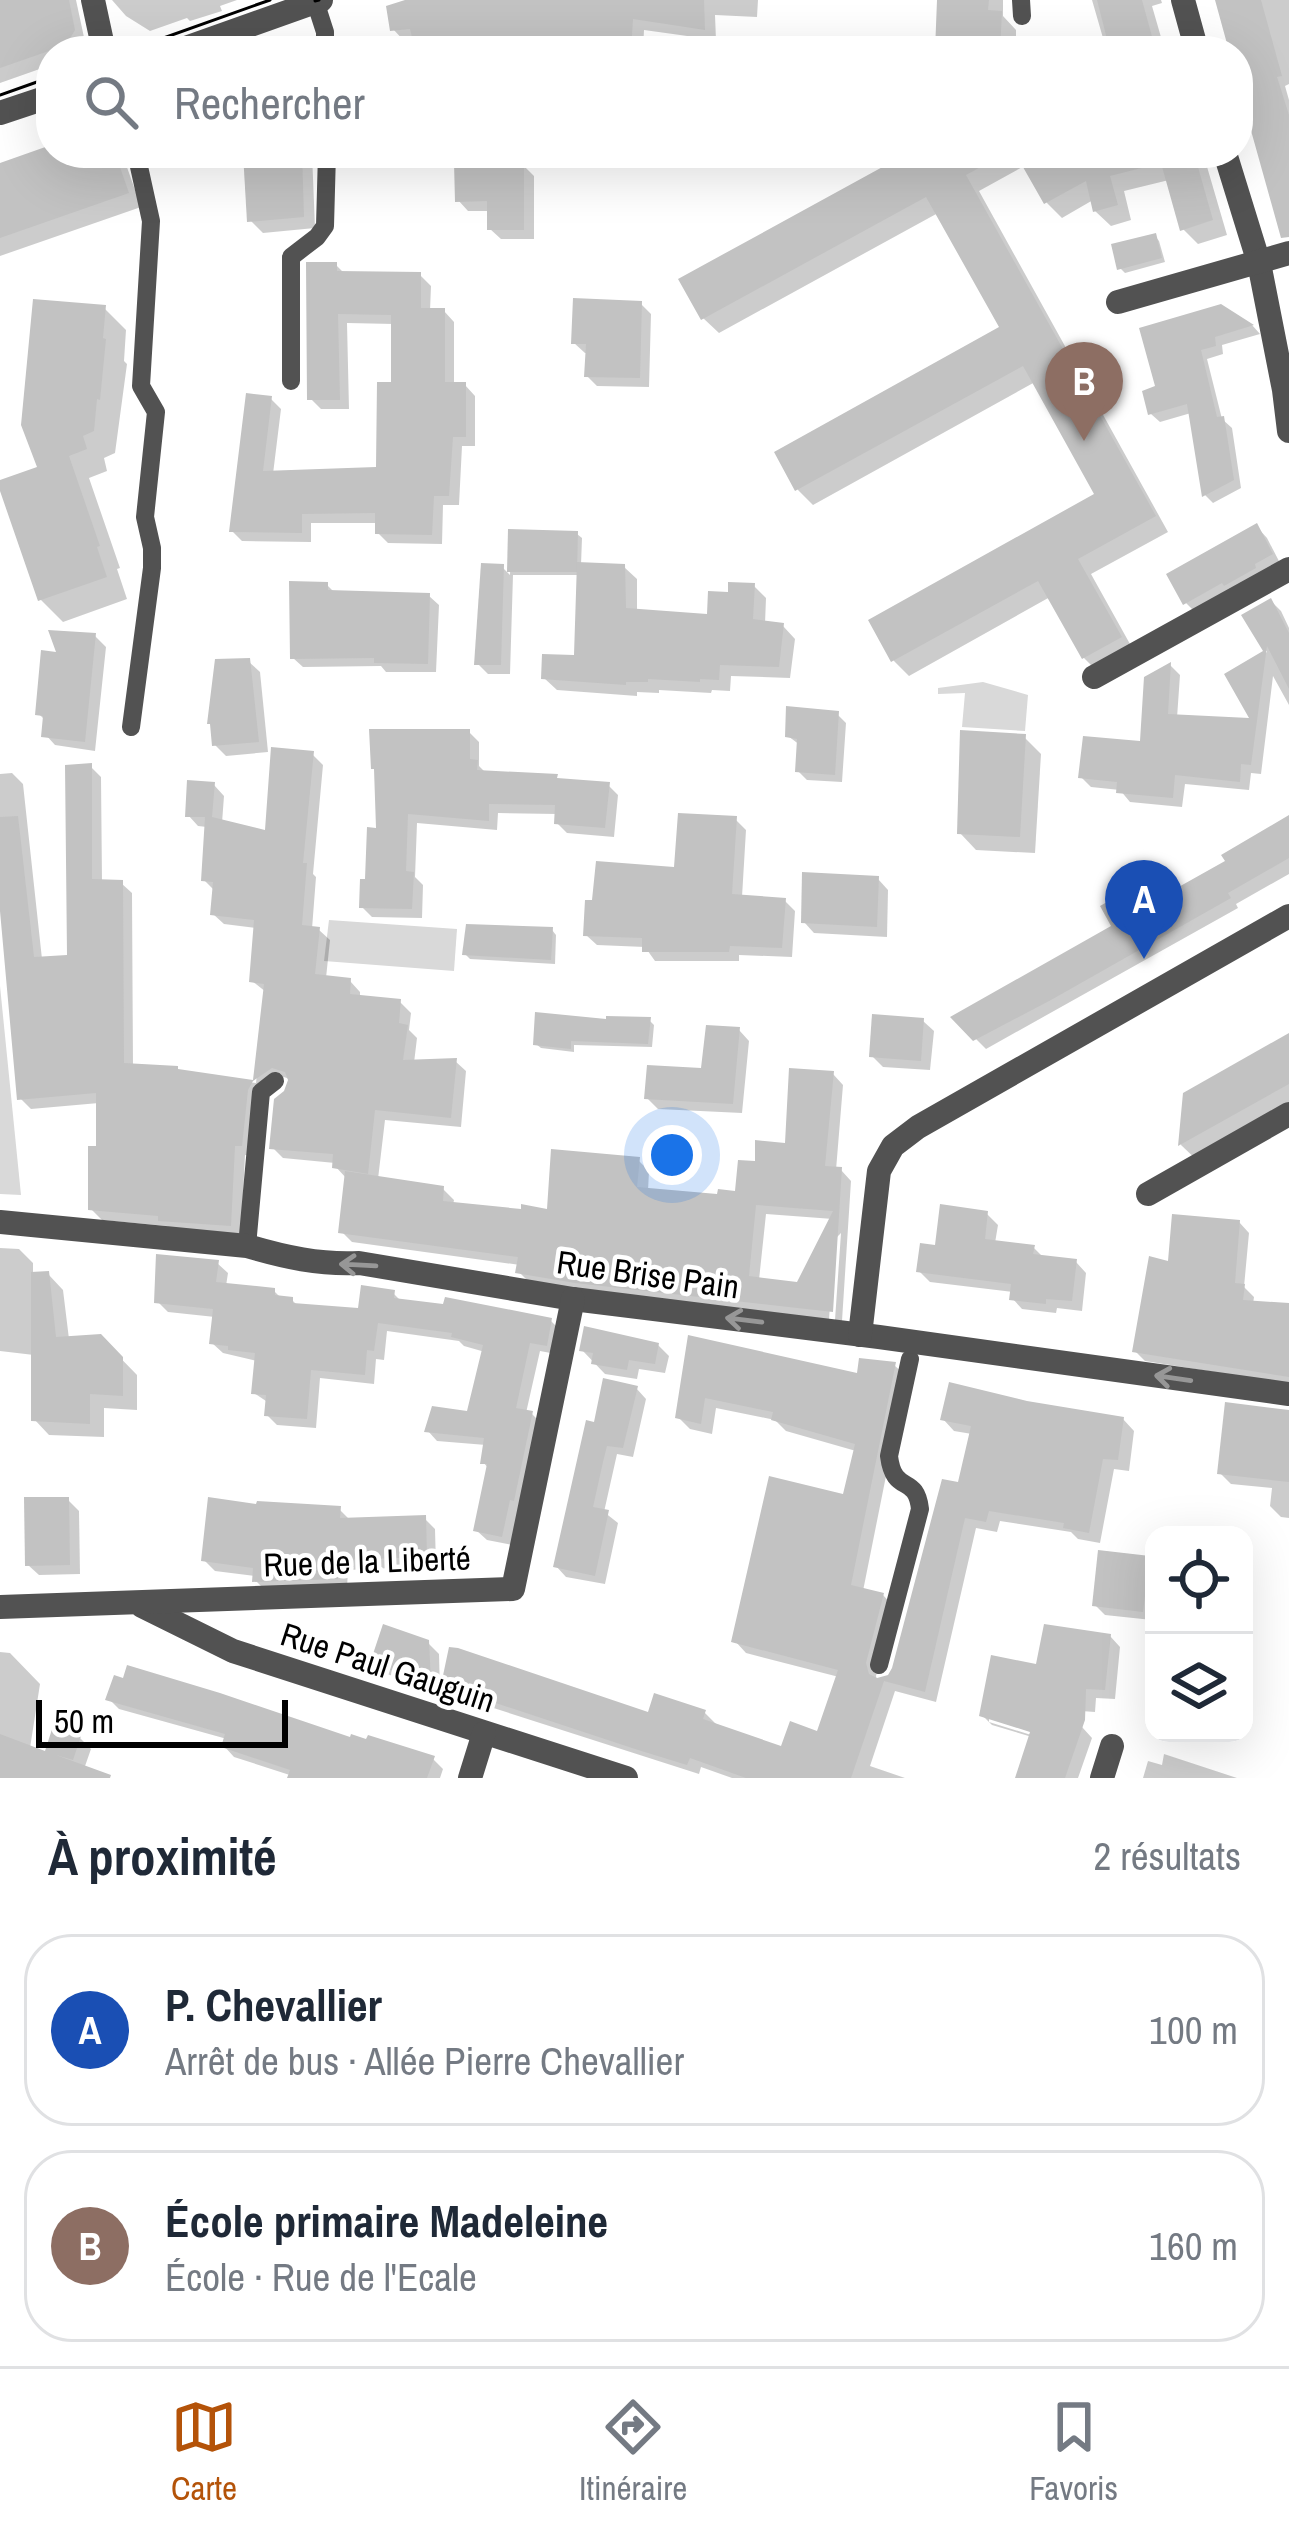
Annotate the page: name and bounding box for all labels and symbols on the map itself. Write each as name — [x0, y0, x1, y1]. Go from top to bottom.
pin: B — [1045, 342, 1123, 441]
pin: A — [1105, 860, 1183, 959]
your location — [642, 1125, 702, 1185]
street label: Rue Brise Pain — [554, 1239, 742, 1309]
one-way arrow — [339, 1254, 378, 1277]
one-way arrow — [725, 1309, 764, 1331]
one-way arrow — [1154, 1366, 1193, 1389]
street label: Rue de la Liberté — [262, 1535, 472, 1587]
street label: Rue Paul Gauguin — [275, 1612, 501, 1722]
scale bar — [36, 1694, 288, 1747]

